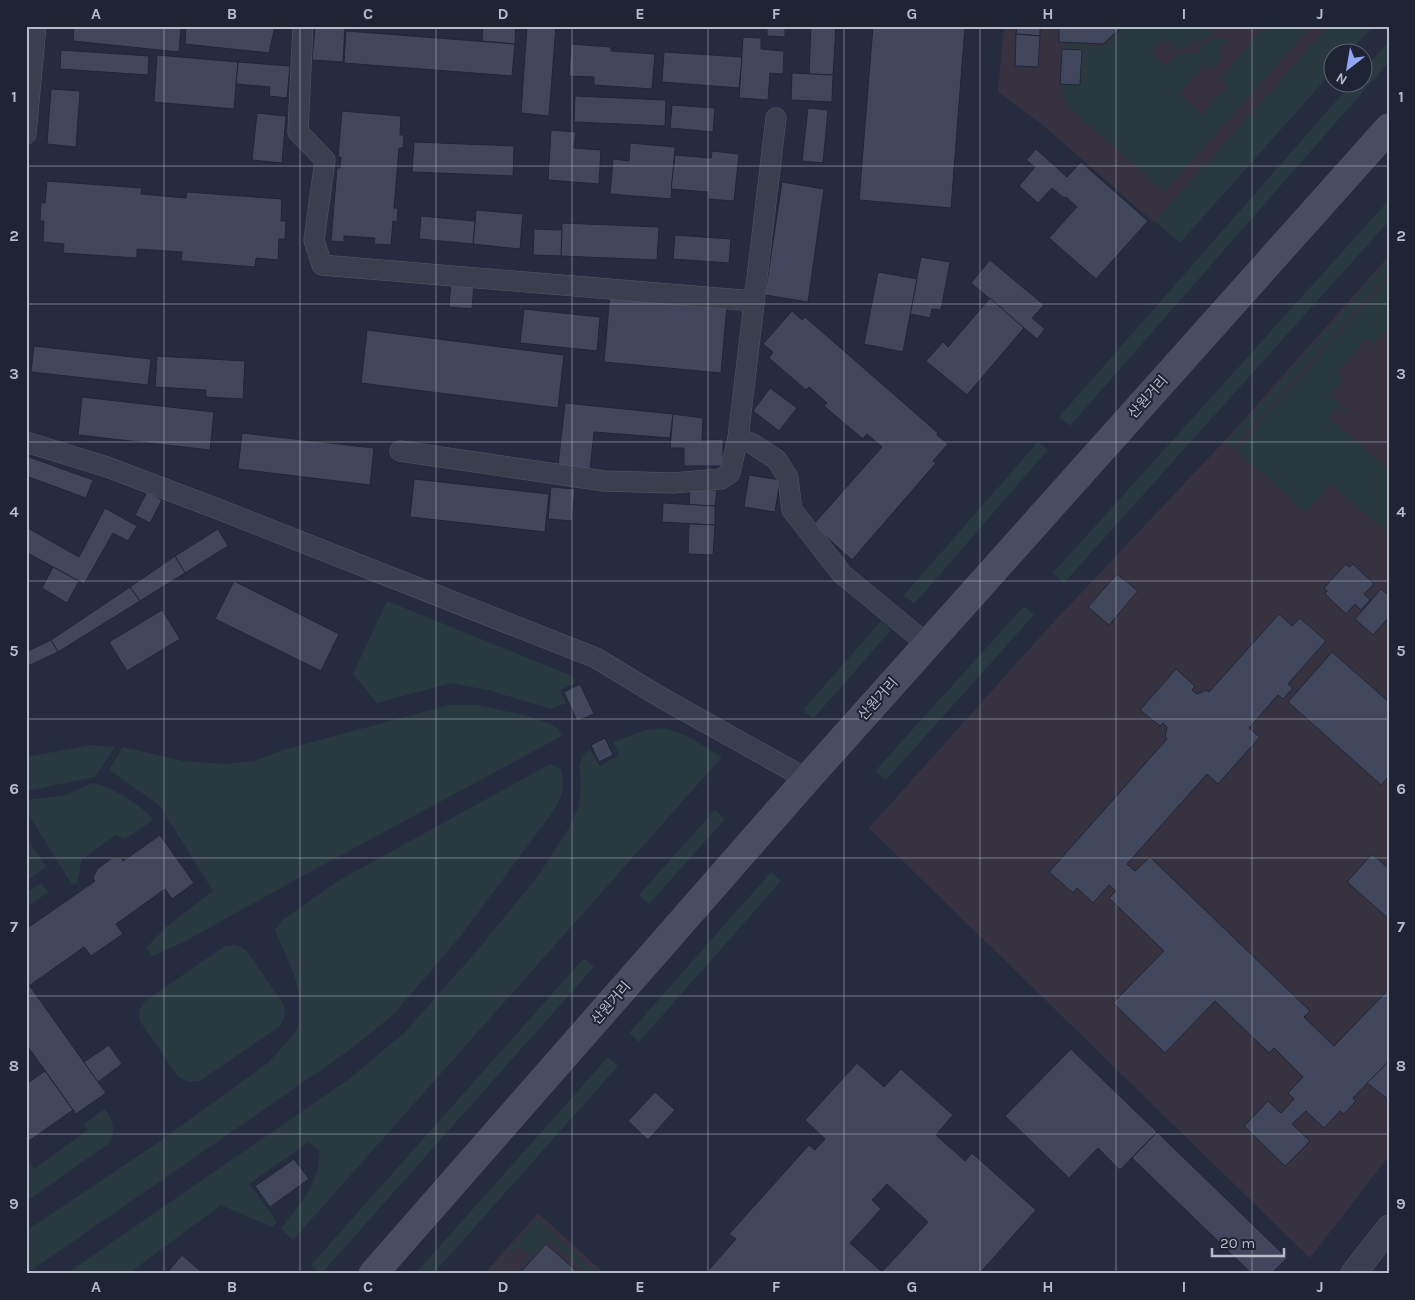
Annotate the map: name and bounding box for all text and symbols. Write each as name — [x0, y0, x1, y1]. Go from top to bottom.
text: A — [91, 4, 101, 23]
text: B — [227, 4, 237, 23]
text: C — [363, 4, 373, 23]
text: D — [498, 4, 509, 23]
text: E — [635, 4, 645, 23]
text: F — [772, 4, 781, 23]
text: G — [907, 4, 917, 23]
text: H — [1042, 4, 1054, 23]
text: I — [1182, 4, 1186, 23]
text: J — [1316, 4, 1324, 23]
north arrow — [1322, 42, 1372, 92]
text: N — [1333, 69, 1350, 89]
text: 1 — [11, 87, 17, 106]
text: 1 — [1398, 87, 1404, 106]
text: 2 — [9, 226, 19, 245]
text: 2 — [1396, 226, 1406, 245]
text: 3 — [9, 364, 19, 383]
text: 3 — [1396, 364, 1406, 383]
street label: 산원거리 — [1124, 372, 1172, 422]
text: 4 — [9, 502, 19, 521]
text: 4 — [1396, 502, 1406, 521]
text: 5 — [9, 641, 19, 660]
text: 5 — [1396, 641, 1406, 660]
street label: 산원거리 — [854, 674, 902, 724]
text: 6 — [9, 779, 19, 798]
text: 6 — [1396, 779, 1406, 798]
text: 7 — [10, 917, 18, 936]
text: 7 — [1397, 917, 1405, 936]
street label: 산원거리 — [588, 978, 634, 1028]
text: 8 — [9, 1056, 19, 1075]
text: 8 — [1396, 1056, 1406, 1075]
text: 9 — [9, 1194, 19, 1213]
text: 9 — [1396, 1194, 1406, 1213]
scale bar — [1212, 1225, 1285, 1257]
text: 20 m — [1220, 1234, 1255, 1252]
text: A — [91, 1277, 101, 1296]
text: B — [227, 1277, 237, 1296]
text: C — [363, 1277, 373, 1296]
text: D — [498, 1277, 509, 1296]
text: E — [635, 1277, 645, 1296]
text: F — [772, 1277, 781, 1296]
text: G — [907, 1277, 917, 1296]
text: H — [1042, 1277, 1054, 1296]
text: I — [1182, 1277, 1186, 1296]
text: J — [1316, 1277, 1324, 1296]

